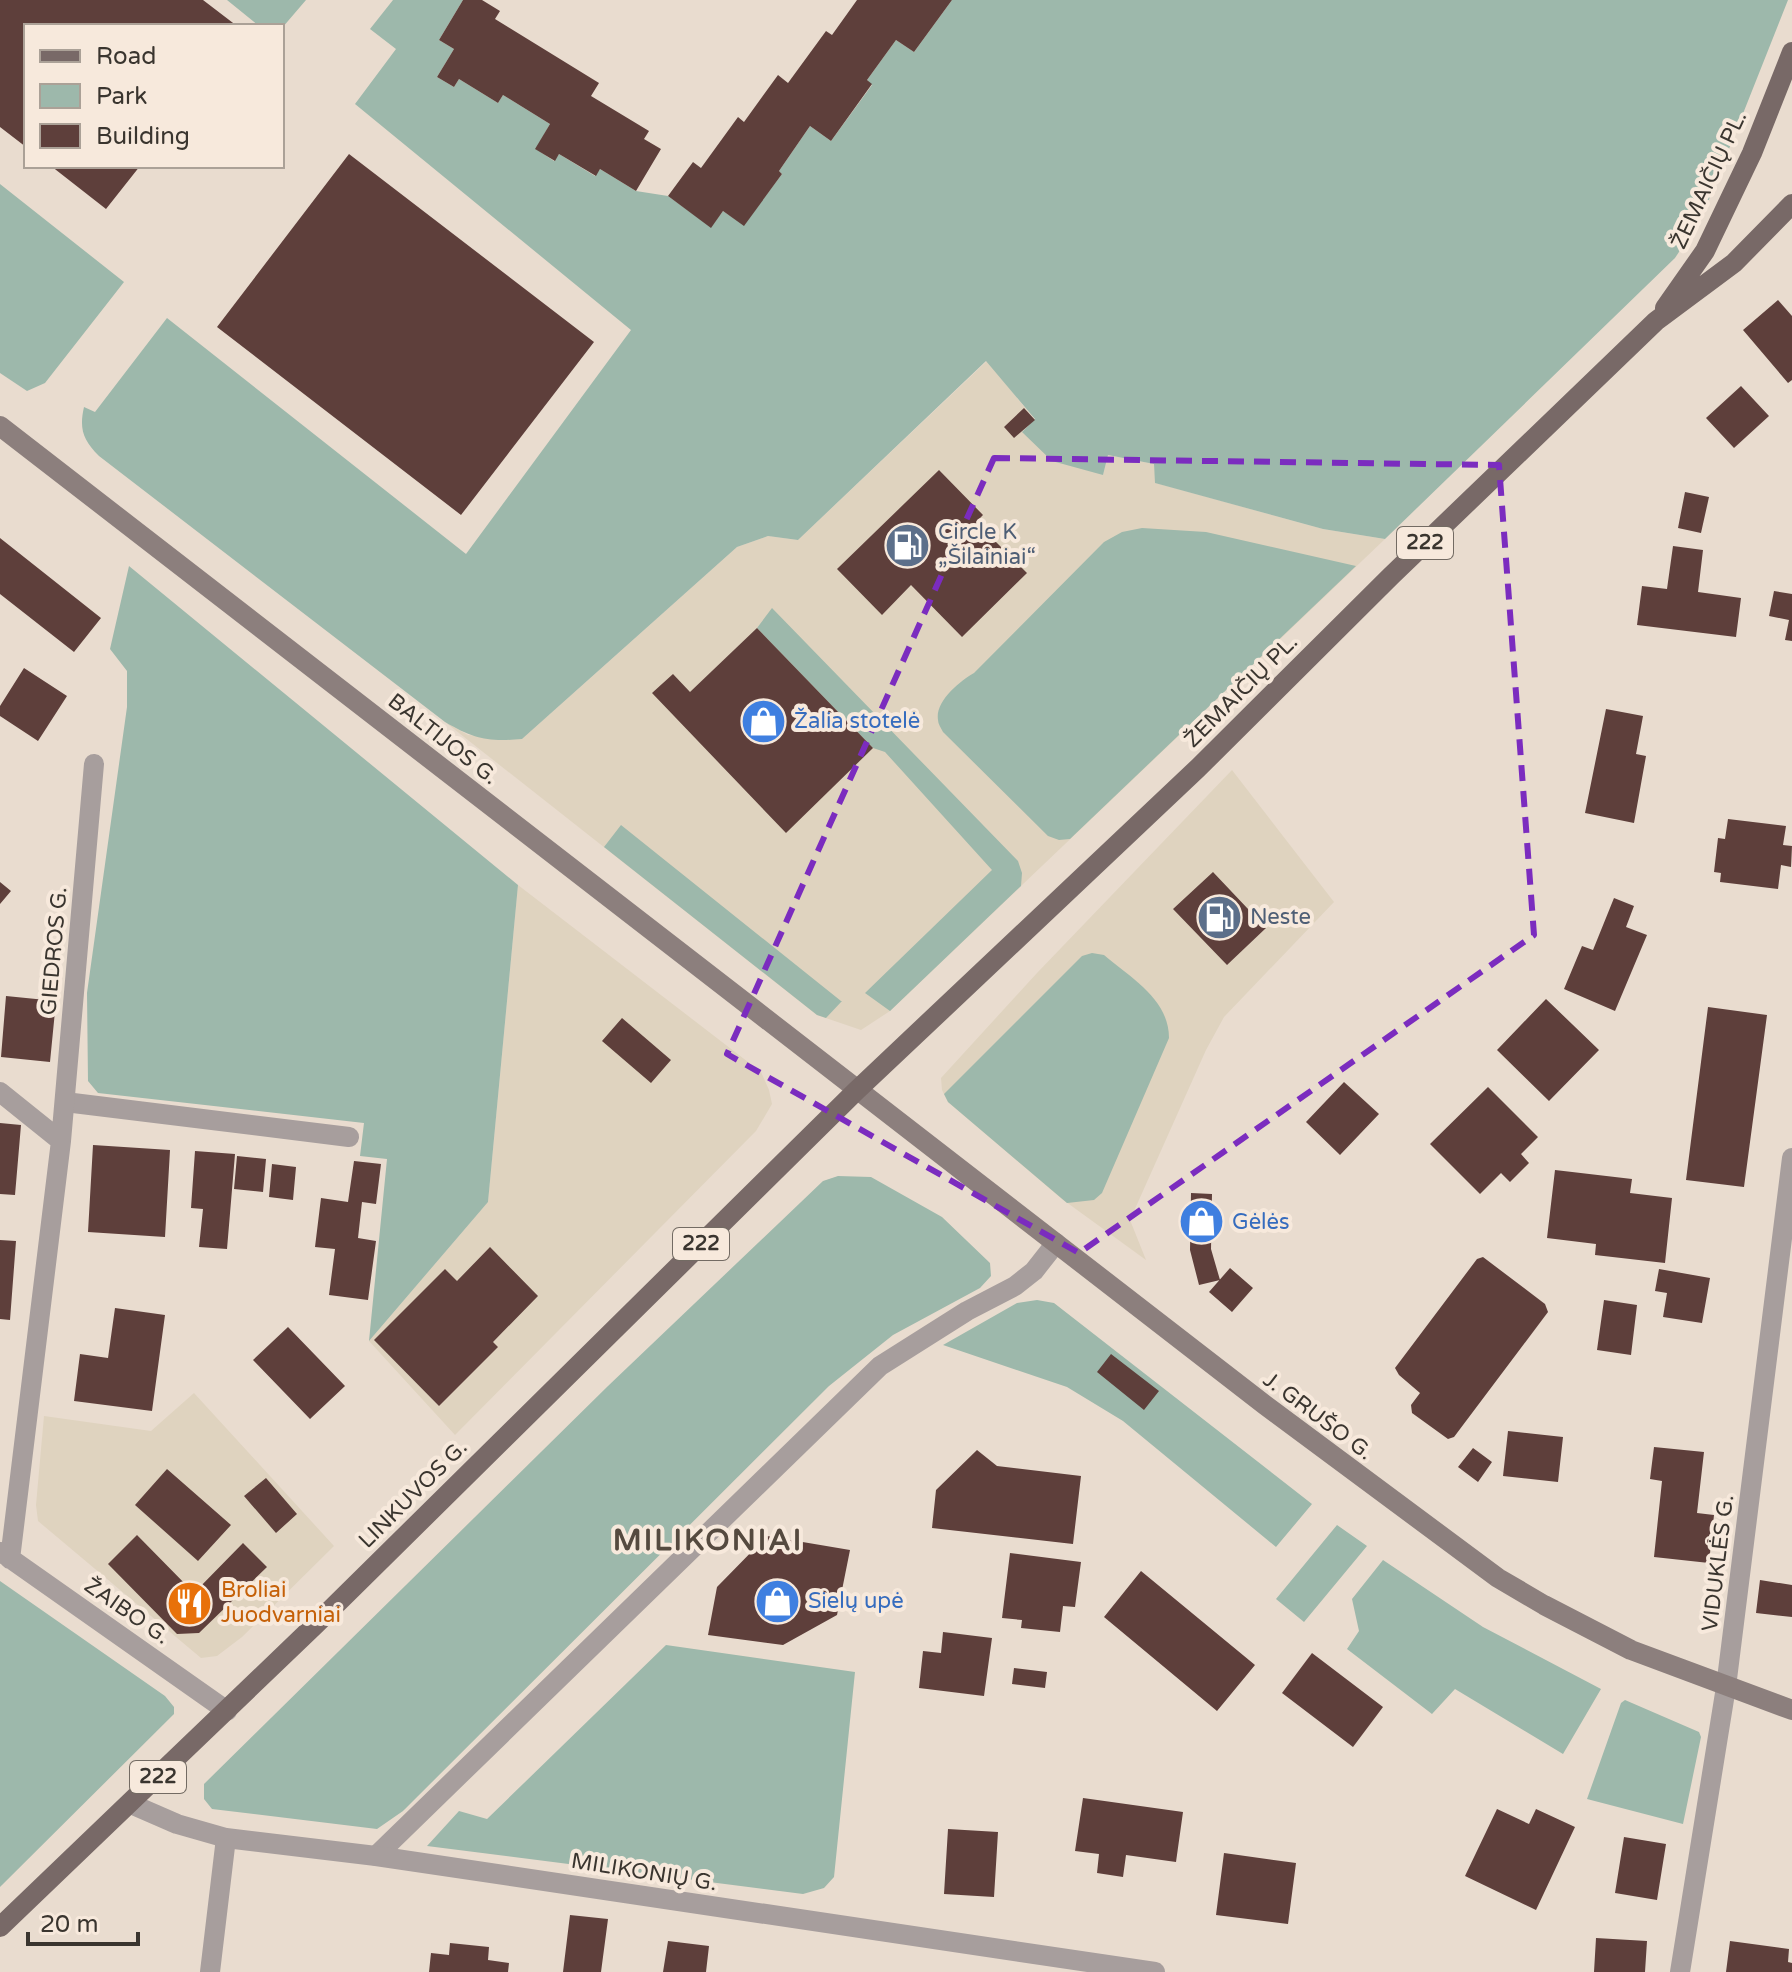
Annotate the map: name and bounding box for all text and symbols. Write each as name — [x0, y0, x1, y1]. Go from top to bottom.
legend — [24, 24, 284, 168]
text: Road — [96, 42, 156, 71]
text: Park — [96, 82, 147, 111]
street label: ŽEMAIČIŲ PL. — [1665, 106, 1752, 253]
text: Building — [96, 122, 190, 151]
place label: Circle K „Šilainiai“ — [938, 519, 1036, 570]
fuel station icon: Circle K „Šilainiai“ — [883, 521, 931, 569]
road number: 222 — [1397, 527, 1453, 559]
street label: ŽEMAIČIŲ PL. — [1178, 628, 1303, 753]
street label: BALTIJOS G. — [383, 688, 503, 790]
shop icon: Žalia stotelė — [739, 697, 787, 745]
place label: Žalia stotelė — [794, 707, 920, 734]
street label: GIEDROS G. — [35, 886, 73, 1016]
fuel station icon: Neste — [1195, 893, 1243, 941]
place label: Neste — [1250, 904, 1311, 930]
shop icon: Gėlės — [1177, 1198, 1225, 1246]
place label: Gėlės — [1232, 1209, 1290, 1235]
road number: 222 — [673, 1228, 729, 1260]
street label: J. GRUŠO G. — [1258, 1366, 1378, 1466]
street label: LINKUVOS G. — [353, 1434, 473, 1554]
street label: VIDUKLĖS G. — [1697, 1493, 1739, 1633]
district label: MILIKONIAI — [613, 1522, 803, 1559]
street label: ŽAIBO G. — [79, 1571, 175, 1650]
place label: Broliai Juodvarniai — [221, 1577, 341, 1628]
shop icon: Sielų upė — [753, 1577, 801, 1625]
restaurant icon: Broliai Juodvarniai — [166, 1579, 214, 1627]
place label: Sielų upė — [808, 1588, 904, 1614]
road number: 222 — [130, 1761, 186, 1793]
street label: MILIKONIŲ G. — [569, 1848, 719, 1896]
scale bar — [28, 1896, 138, 1946]
text: 20 m — [40, 1910, 98, 1939]

